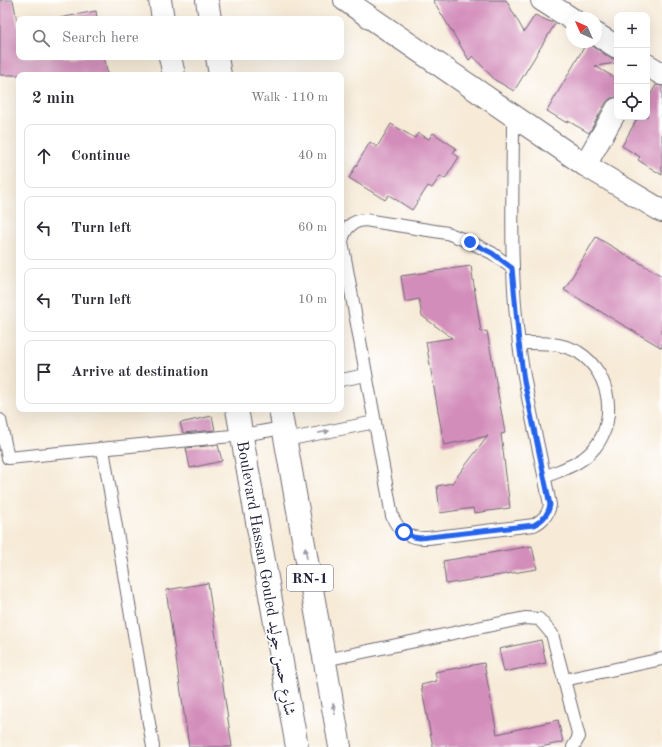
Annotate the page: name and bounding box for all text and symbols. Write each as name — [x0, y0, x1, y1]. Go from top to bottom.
north arrow — [566, 12, 602, 48]
map controls — [614, 12, 650, 120]
button: + — [614, 12, 650, 48]
search box — [16, 16, 344, 60]
icon: search — [30, 27, 52, 49]
text: Search here — [62, 31, 139, 46]
button: − — [614, 48, 650, 84]
button: locate — [614, 84, 650, 120]
text: 2 min — [32, 90, 75, 107]
text: Walk · 110 m — [251, 91, 328, 104]
icon: ahead — [33, 145, 55, 167]
text: Continue — [71, 149, 130, 164]
text: 40 m — [298, 149, 327, 162]
icon: left — [33, 217, 55, 239]
text: Turn left — [71, 221, 131, 236]
text: 60 m — [298, 221, 327, 234]
route end — [461, 233, 479, 251]
icon: left — [33, 289, 55, 311]
text: Turn left — [71, 293, 131, 308]
text: 10 m — [298, 293, 327, 306]
icon: arrive — [33, 361, 55, 383]
text: Arrive at destination — [71, 365, 209, 380]
one-way arrow — [318, 429, 330, 435]
street label: Boulevard Hassan Gouled شارع حسن جوليد — [229, 440, 297, 718]
route start — [395, 523, 413, 541]
one-way arrow — [303, 547, 309, 559]
road number: RN-1 — [287, 565, 333, 591]
one-way arrow — [330, 702, 336, 715]

